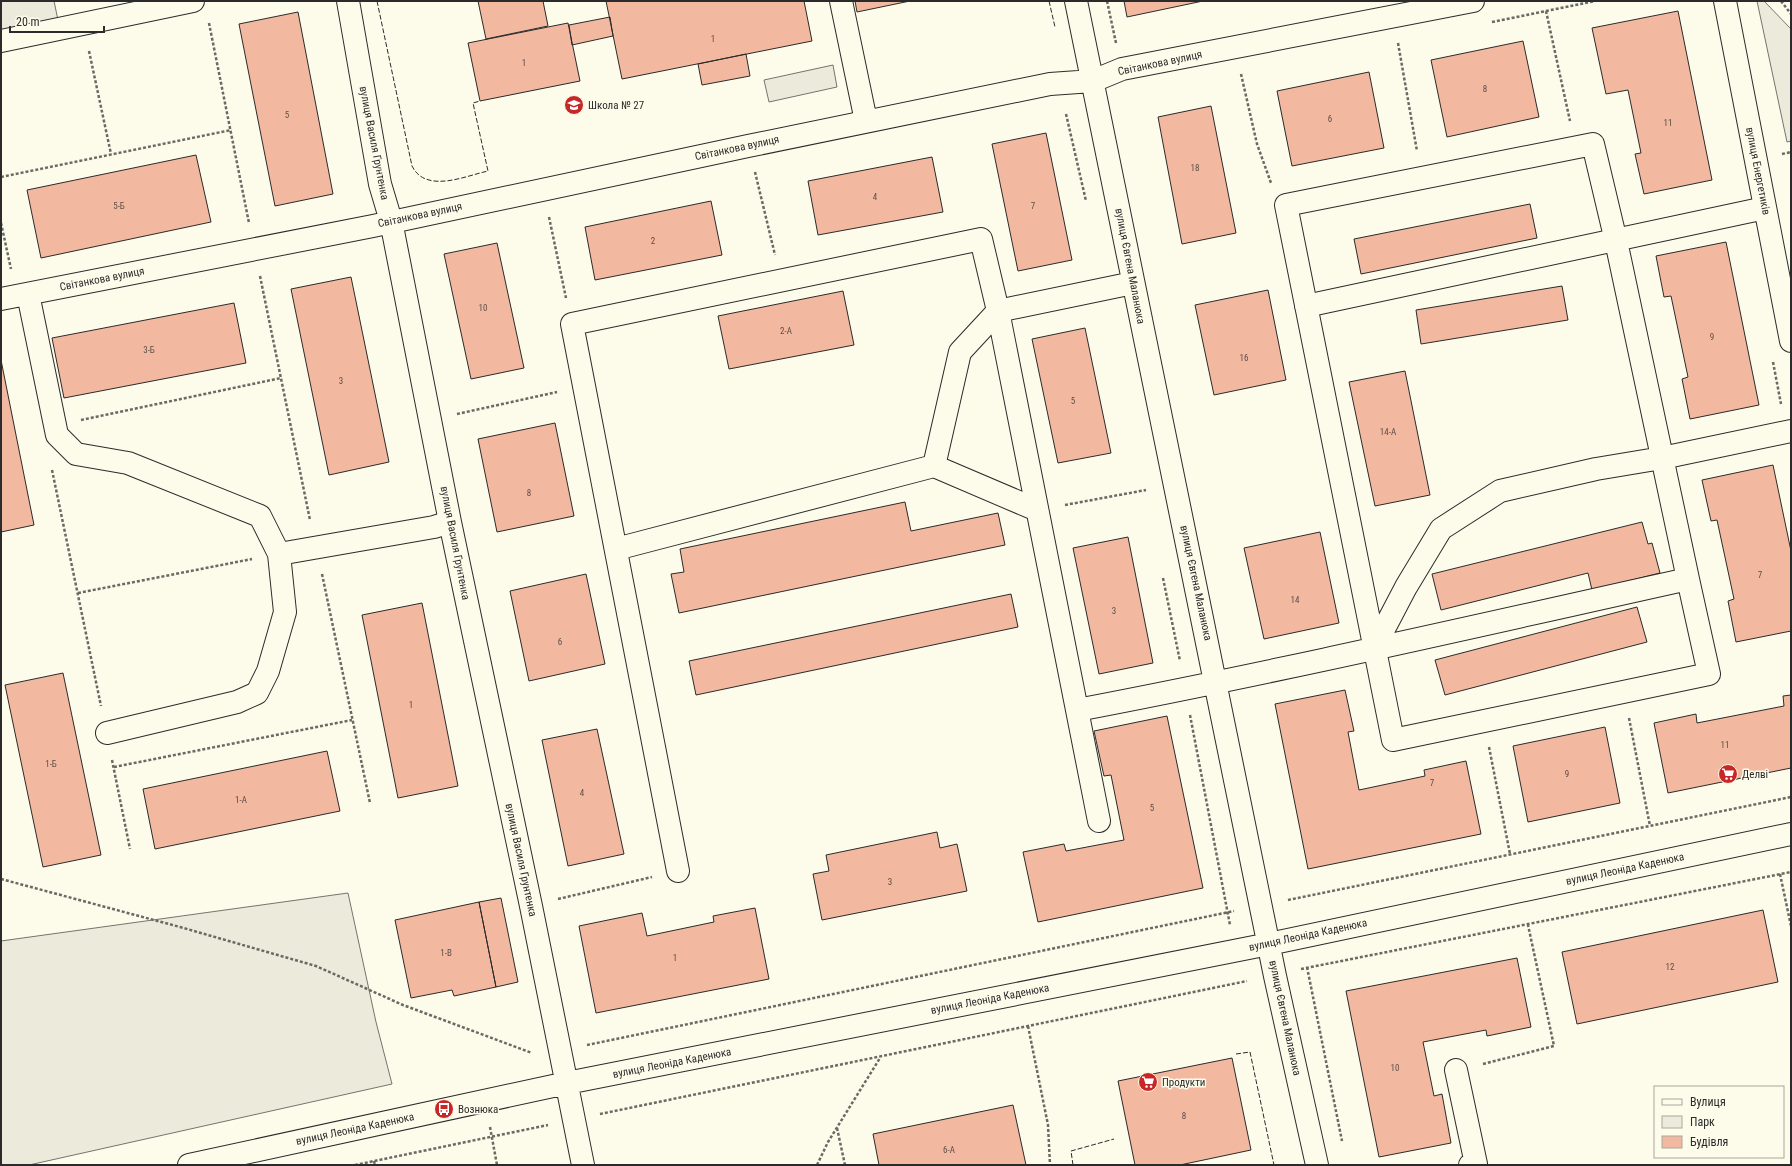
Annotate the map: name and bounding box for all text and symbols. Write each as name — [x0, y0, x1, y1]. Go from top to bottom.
scale bar — [10, 8, 104, 34]
text: 20 m — [16, 15, 40, 29]
house number: 1 — [711, 34, 715, 44]
street label: Світанкова вулиця — [1117, 48, 1203, 78]
house number: 1 — [522, 58, 526, 68]
house number: 8 — [1483, 84, 1487, 94]
street label: вулиця Василя Грунтенка — [357, 85, 391, 201]
school or university icon: Школа № 27 — [563, 94, 585, 116]
place label: Школа № 27 — [588, 99, 644, 112]
house number: 5 — [285, 110, 290, 120]
house number: 6 — [1328, 114, 1332, 124]
house number: 11 — [1664, 118, 1672, 128]
street label: вулиця Енергетиків — [1743, 126, 1773, 216]
street label: Світанкова вулиця — [694, 133, 780, 163]
house number: 18 — [1191, 163, 1199, 173]
house number: 4 — [873, 192, 878, 202]
street label: Світанкова вулиця — [377, 200, 463, 230]
house number: 5-Б — [113, 201, 125, 211]
house number: 7 — [1031, 201, 1036, 211]
street label: вулиця Євгена Маланюка — [1112, 207, 1148, 325]
house number: 2 — [651, 236, 656, 246]
street label: Світанкова вулиця — [59, 264, 145, 294]
house number: 10 — [479, 303, 487, 313]
house number: 2-А — [780, 326, 792, 336]
house number: 9 — [1710, 332, 1714, 342]
house number: 3-Б — [143, 345, 155, 355]
house number: 16 — [1240, 353, 1248, 363]
house number: 3 — [339, 376, 343, 386]
house number: 5 — [1071, 396, 1076, 406]
house number: 14-А — [1380, 427, 1396, 437]
street label: вулиця Василя Грунтенка — [438, 485, 472, 601]
house number: 8 — [527, 488, 531, 498]
street label: вулиця Євгена Маланюка — [1177, 524, 1215, 642]
house number: 7 — [1758, 570, 1763, 580]
house number: 14 — [1291, 595, 1300, 605]
house number: 3 — [1112, 606, 1116, 616]
house number: 6 — [558, 637, 562, 647]
house number: 1 — [409, 700, 413, 710]
house number: 11 — [1721, 740, 1729, 750]
house number: 1-Б — [45, 759, 57, 769]
supermarket icon: Делві — [1717, 763, 1739, 785]
place label: Делві — [1742, 768, 1768, 781]
house number: 9 — [1565, 769, 1569, 779]
house number: 7 — [1430, 778, 1435, 788]
house number: 4 — [580, 788, 585, 798]
house number: 1-А — [235, 795, 247, 805]
street label: вулиця Василя Грунтенка — [503, 802, 539, 918]
house number: 5 — [1150, 803, 1155, 813]
street label: вулиця Леоніда Каденюка — [1565, 850, 1685, 888]
house number: 3 — [888, 877, 892, 887]
street label: вулиця Леоніда Каденюка — [1248, 916, 1368, 954]
house number: 1-В — [440, 948, 452, 958]
house number: 1 — [673, 953, 677, 963]
street label: вулиця Євгена Маланюка — [1266, 959, 1304, 1077]
house number: 12 — [1666, 962, 1675, 972]
street label: вулиця Леоніда Каденюка — [930, 981, 1050, 1017]
street label: вулиця Леоніда Каденюка — [612, 1045, 732, 1081]
house number: 10 — [1391, 1063, 1399, 1073]
supermarket icon: Продукти — [1137, 1071, 1159, 1093]
place label: Продукти — [1162, 1076, 1205, 1089]
legend — [1654, 1086, 1784, 1158]
text: Вулиця — [1690, 1095, 1726, 1109]
bus stop icon: Вознюка — [433, 1098, 455, 1120]
place label: Вознюка — [458, 1103, 498, 1116]
street label: вулиця Леоніда Каденюка — [295, 1110, 415, 1148]
house number: 8 — [1182, 1111, 1186, 1121]
text: Парк — [1690, 1115, 1715, 1129]
text: Будівля — [1690, 1135, 1728, 1149]
house number: 6-А — [943, 1145, 955, 1155]

